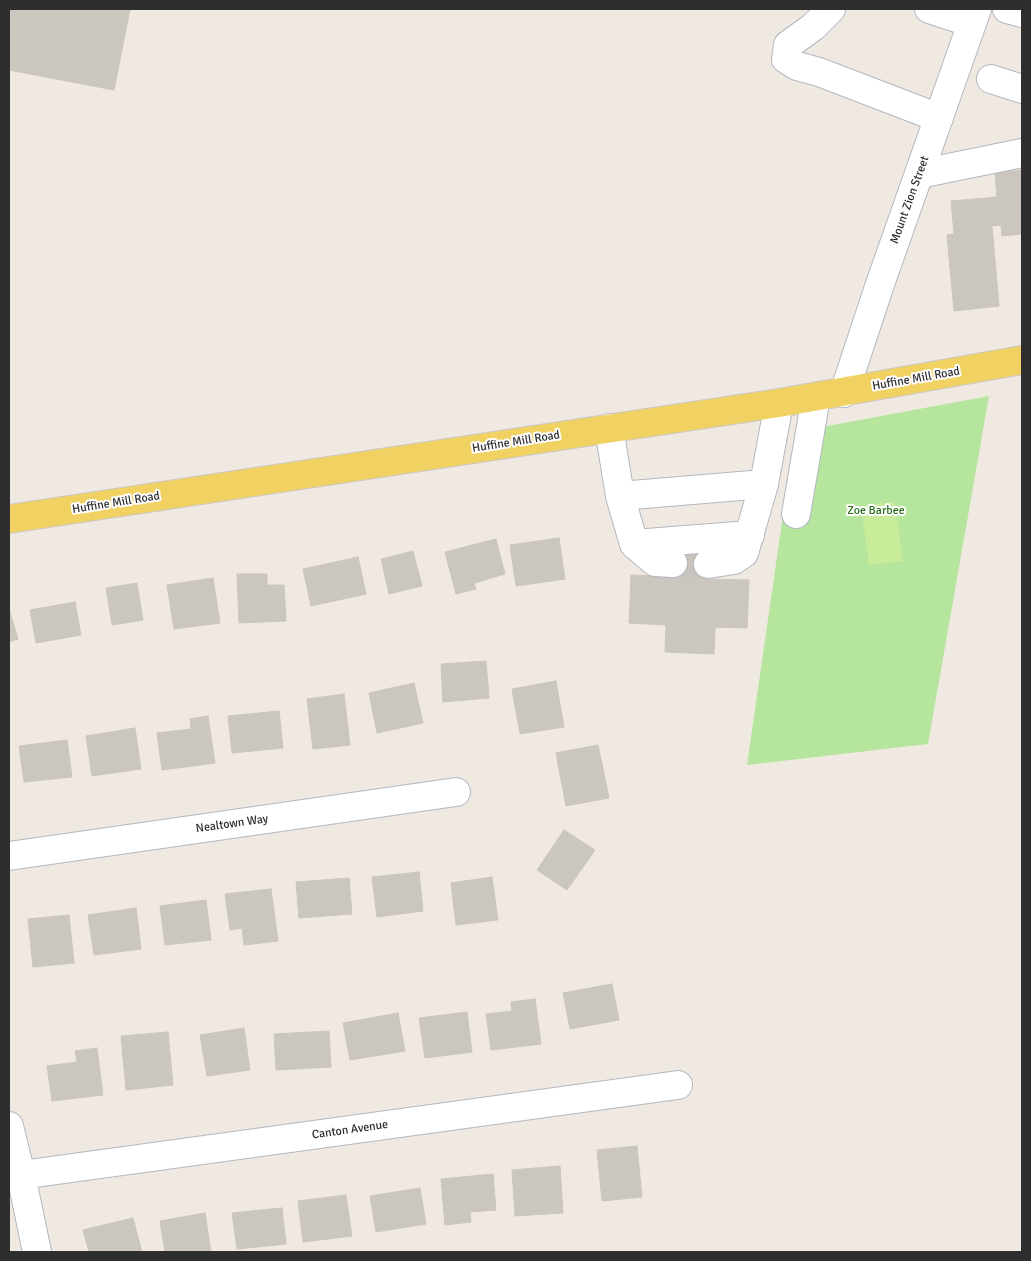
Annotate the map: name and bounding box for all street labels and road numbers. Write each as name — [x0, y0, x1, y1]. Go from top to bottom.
street label: Mount Zion Street — [887, 154, 933, 246]
street label: Huffine Mill Road — [871, 364, 961, 394]
street label: Huffine Mill Road — [471, 428, 561, 456]
street label: Huffine Mill Road — [71, 489, 161, 517]
street label: Nealtown Way — [195, 812, 269, 836]
street label: Canton Avenue — [311, 1118, 389, 1142]

